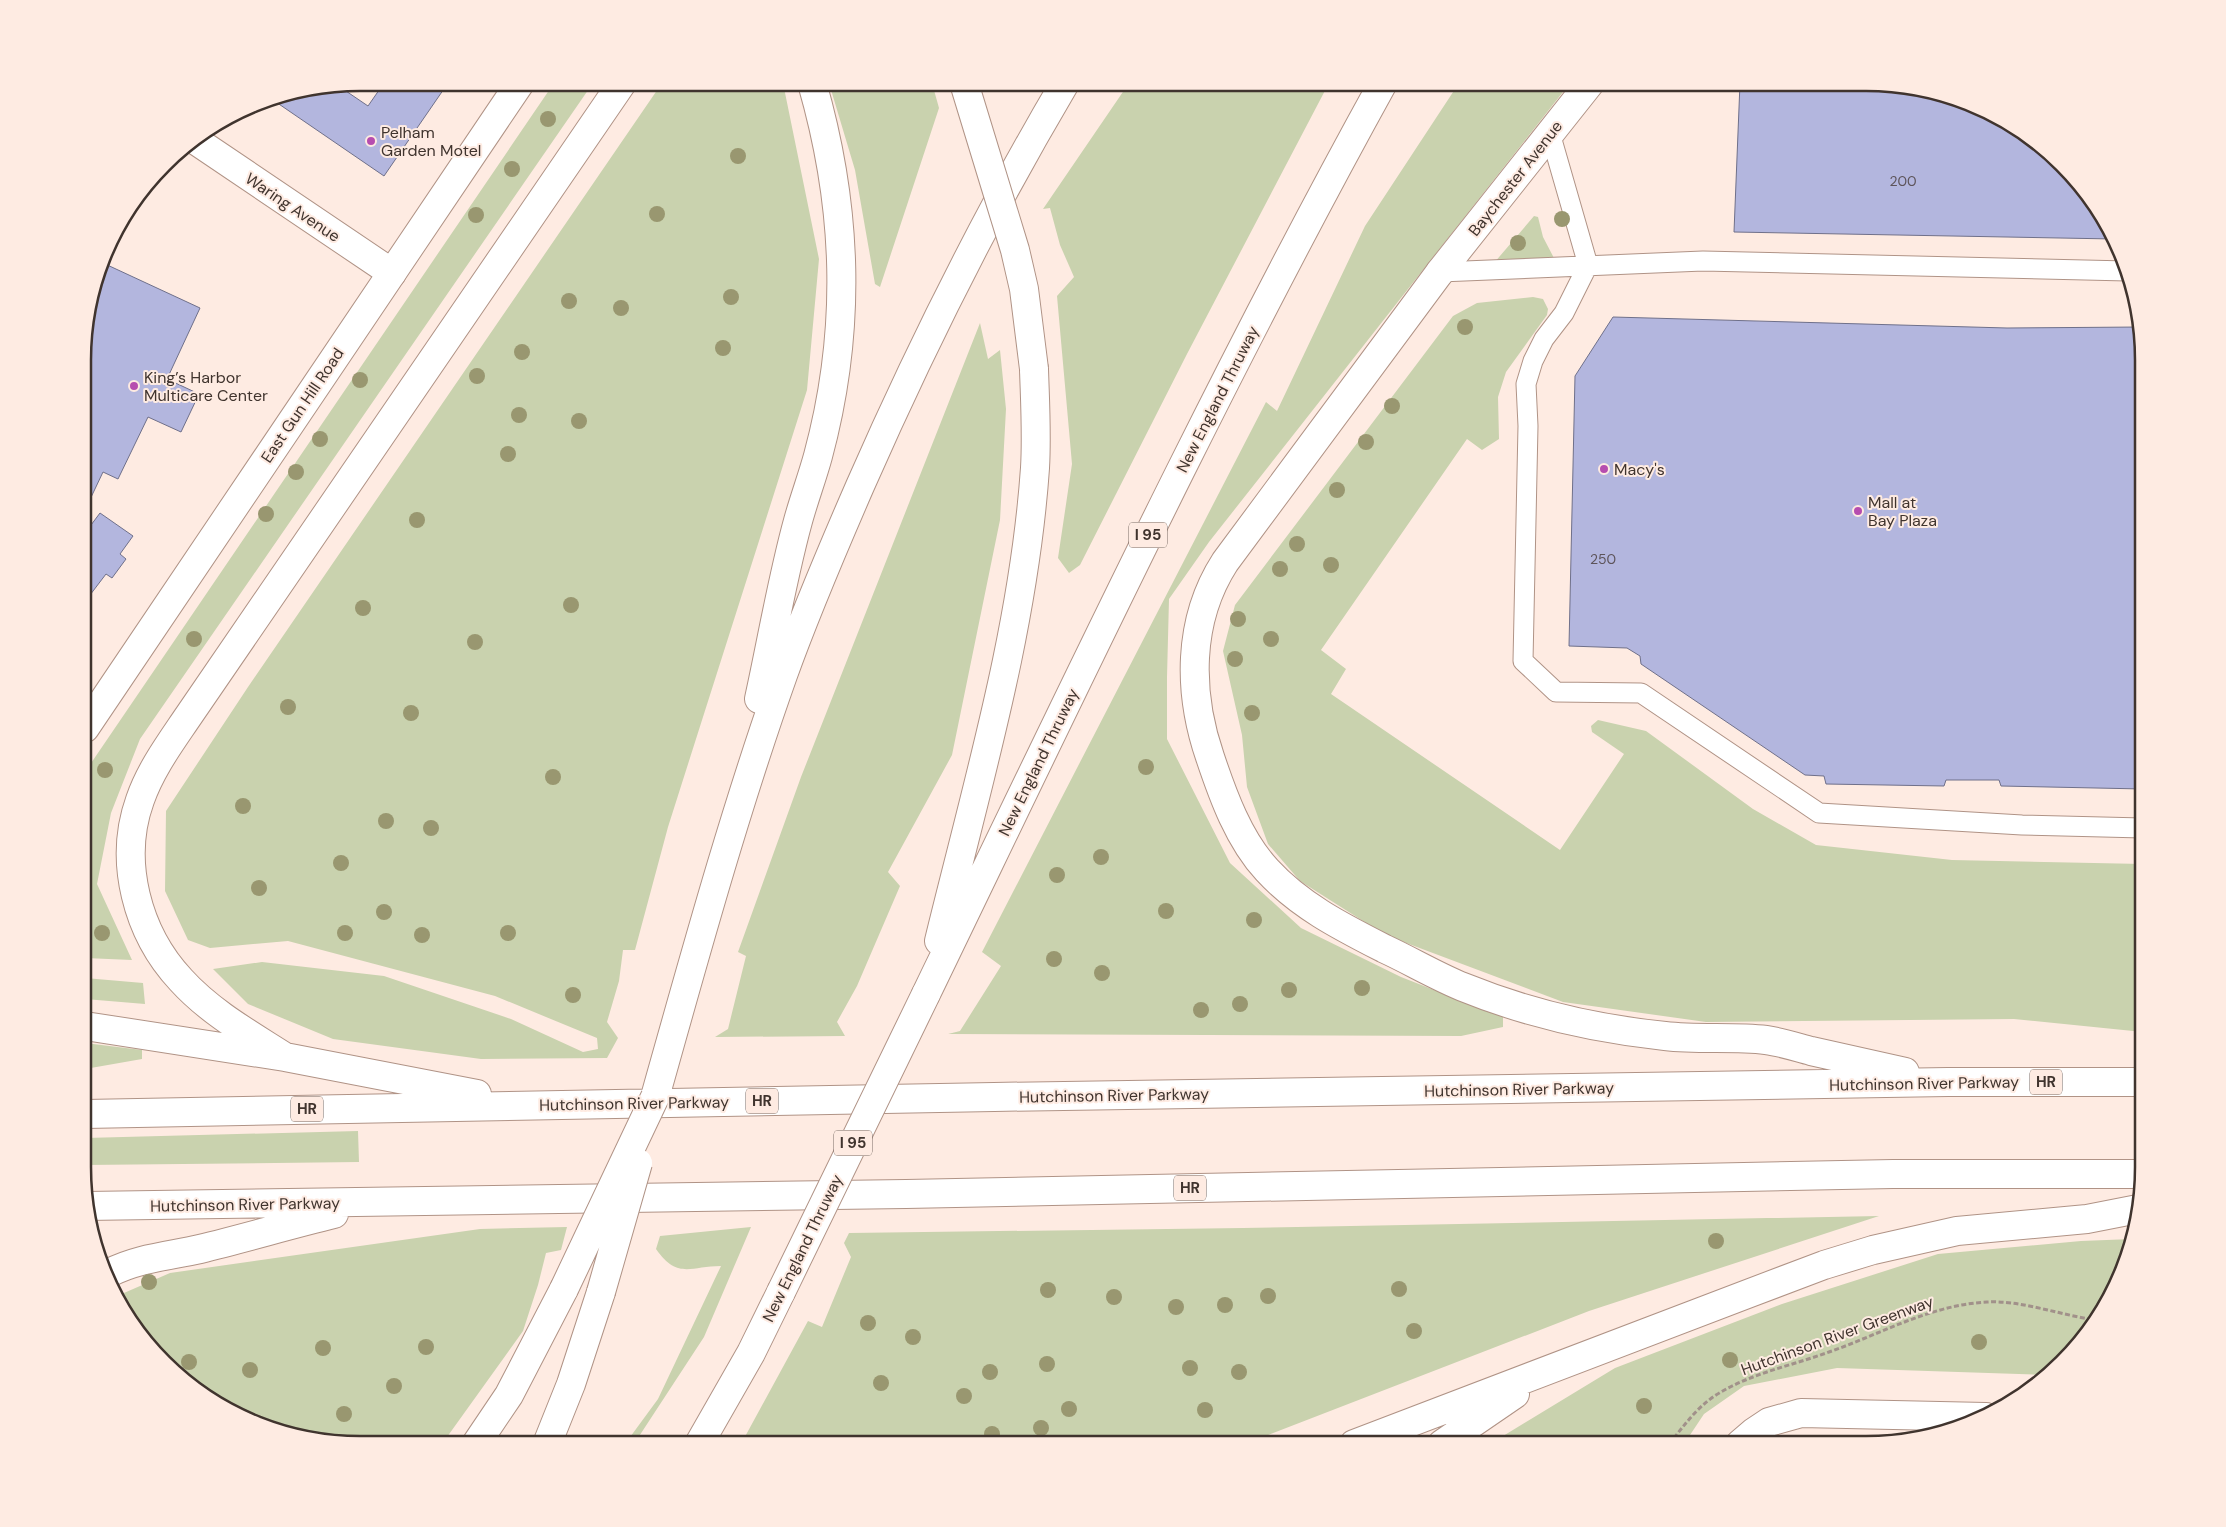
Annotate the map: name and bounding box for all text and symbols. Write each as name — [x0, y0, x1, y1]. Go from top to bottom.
street label: Baychester Avenue — [1464, 116, 1567, 240]
place label: Pelham Garden Motel — [381, 122, 481, 161]
marker: Pelham Garden Motel — [365, 135, 377, 147]
street label: Waring Avenue — [241, 168, 344, 247]
house number: 200 — [1889, 172, 1917, 190]
street label: New England Thruway — [1171, 322, 1264, 476]
street label: East Gun Hill Road — [256, 344, 349, 467]
place label: King’s Harbor Multicare Center — [144, 367, 268, 406]
marker: King’s Harbor Multicare Center — [128, 380, 140, 392]
place label: Macy's — [1614, 459, 1665, 480]
marker: Macy's — [1598, 463, 1610, 475]
place label: Mall at Bay Plaza — [1868, 492, 1937, 531]
marker: Mall at Bay Plaza — [1852, 505, 1864, 517]
road number: I 95 — [1129, 522, 1167, 548]
house number: 250 — [1590, 550, 1616, 568]
street label: New England Thruway — [994, 685, 1083, 840]
road number: HR — [2030, 1070, 2062, 1094]
street label: Hutchinson River Parkway — [1829, 1071, 2019, 1096]
street label: Hutchinson River Parkway — [1424, 1077, 1614, 1102]
street label: Hutchinson River Parkway — [1019, 1083, 1209, 1108]
road number: HR — [746, 1088, 778, 1114]
street label: Hutchinson River Parkway — [539, 1091, 729, 1116]
road number: HR — [291, 1096, 323, 1122]
road number: I 95 — [834, 1130, 872, 1156]
street label: New England Thruway — [758, 1171, 847, 1326]
road number: HR — [1174, 1176, 1206, 1200]
street label: Hutchinson River Parkway — [150, 1192, 340, 1217]
street label: Hutchinson River Greenway — [1738, 1291, 1936, 1380]

